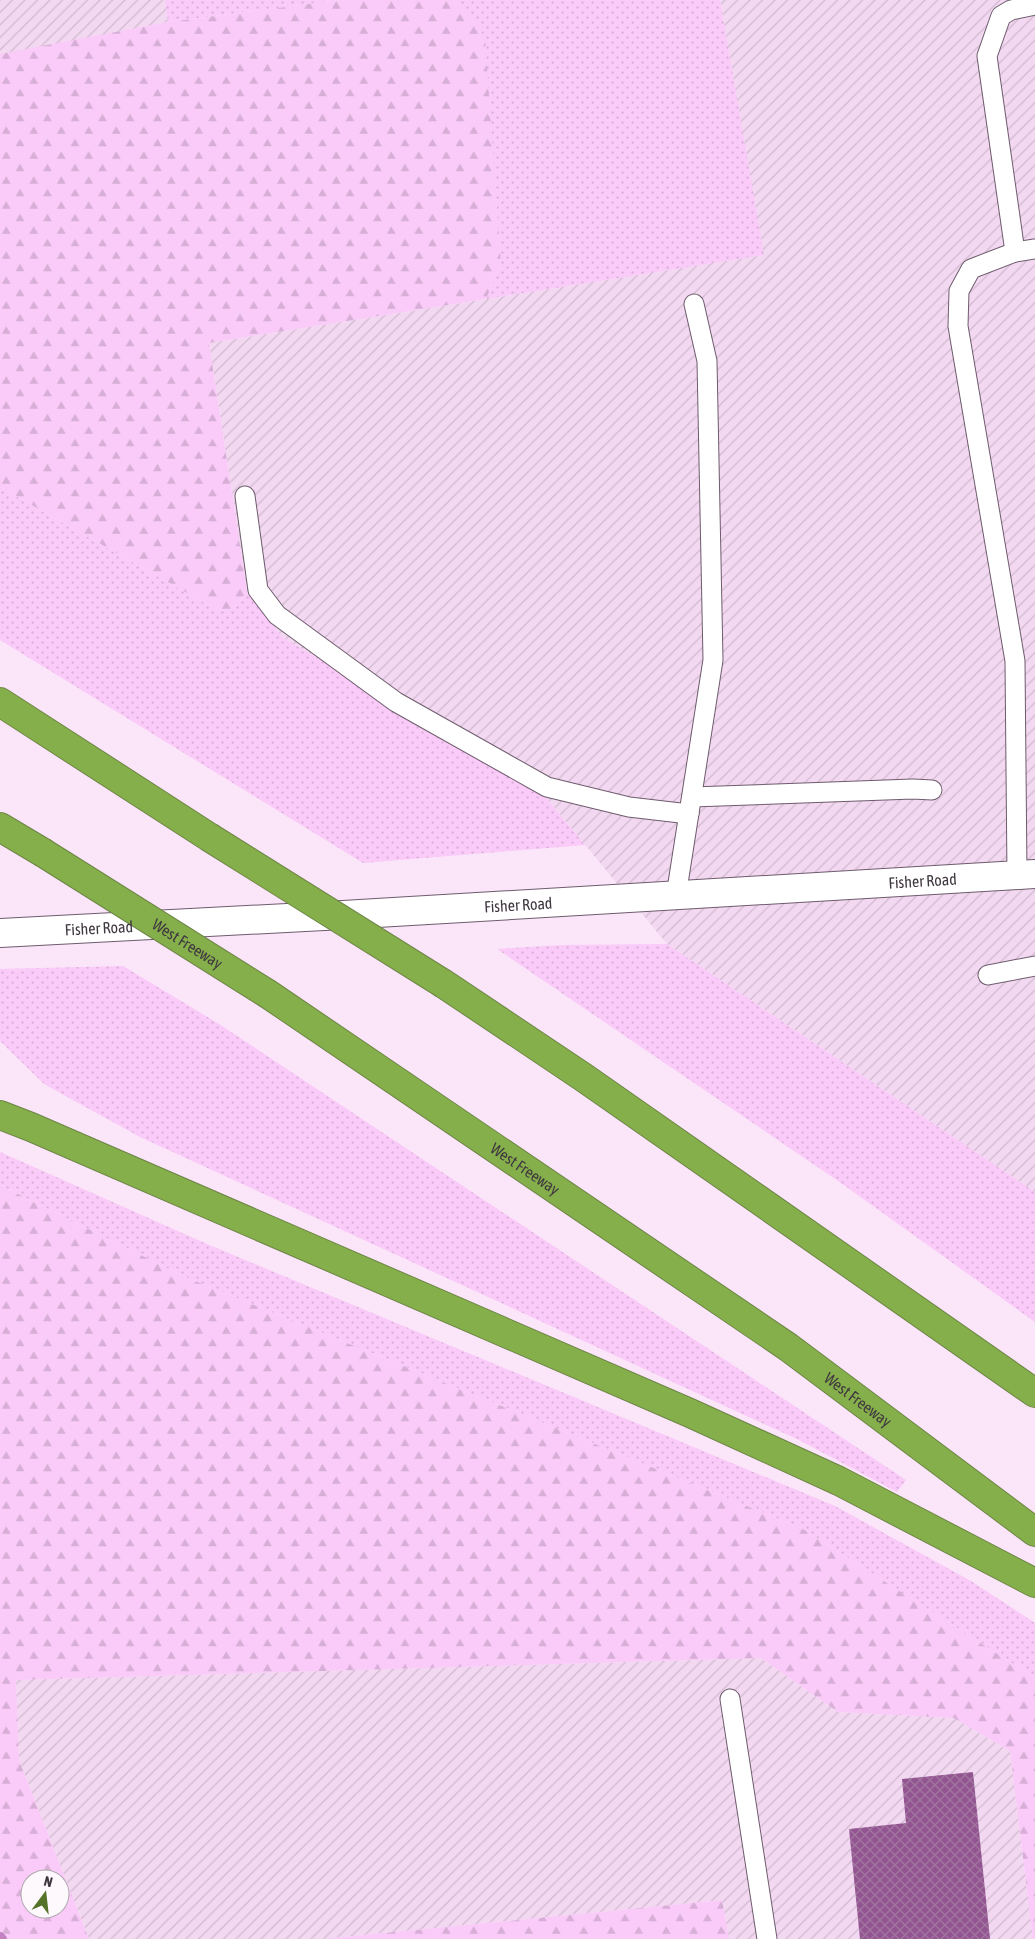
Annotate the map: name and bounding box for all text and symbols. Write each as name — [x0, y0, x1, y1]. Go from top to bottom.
street label: Fisher Road — [888, 870, 957, 892]
street label: Fisher Road — [484, 894, 553, 916]
street label: West Freeway — [149, 915, 226, 973]
street label: Fisher Road — [64, 917, 133, 939]
street label: West Freeway — [487, 1139, 564, 1199]
street label: West Freeway — [821, 1368, 896, 1432]
north arrow — [20, 1869, 70, 1919]
text: N — [42, 1873, 54, 1890]

